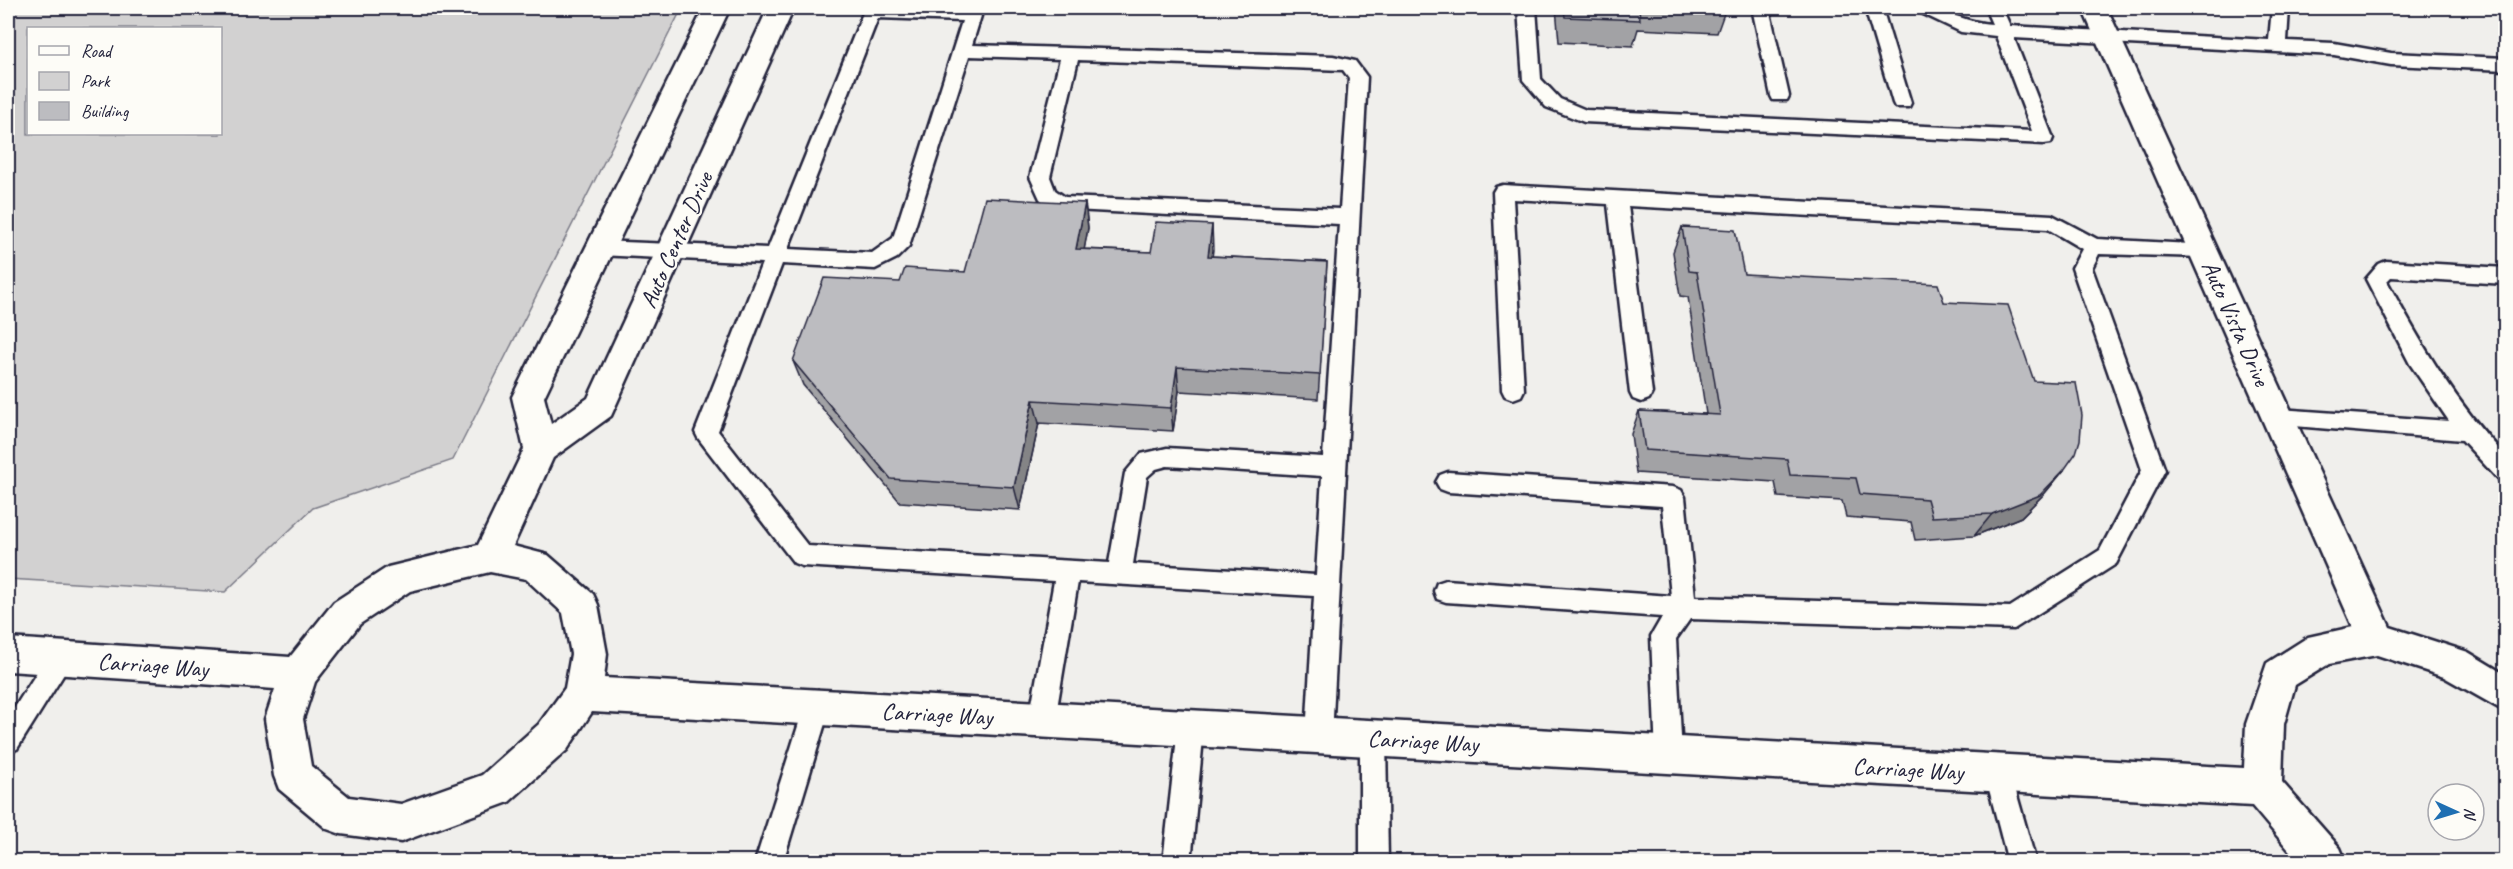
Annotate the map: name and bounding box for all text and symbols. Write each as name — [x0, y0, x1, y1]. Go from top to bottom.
legend — [27, 27, 222, 135]
text: Road — [81, 40, 114, 62]
text: Park — [81, 70, 111, 92]
text: Building — [81, 100, 130, 122]
street label: Auto Center Drive — [633, 165, 720, 313]
street label: Auto Vista Drive — [2195, 256, 2278, 392]
street label: Carriage Way — [97, 646, 211, 684]
street label: Carriage Way — [881, 696, 995, 732]
street label: Carriage Way — [1367, 723, 1481, 759]
street label: Carriage Way — [1852, 751, 1966, 787]
north arrow — [2426, 782, 2486, 842]
text: N — [2459, 807, 2480, 822]

